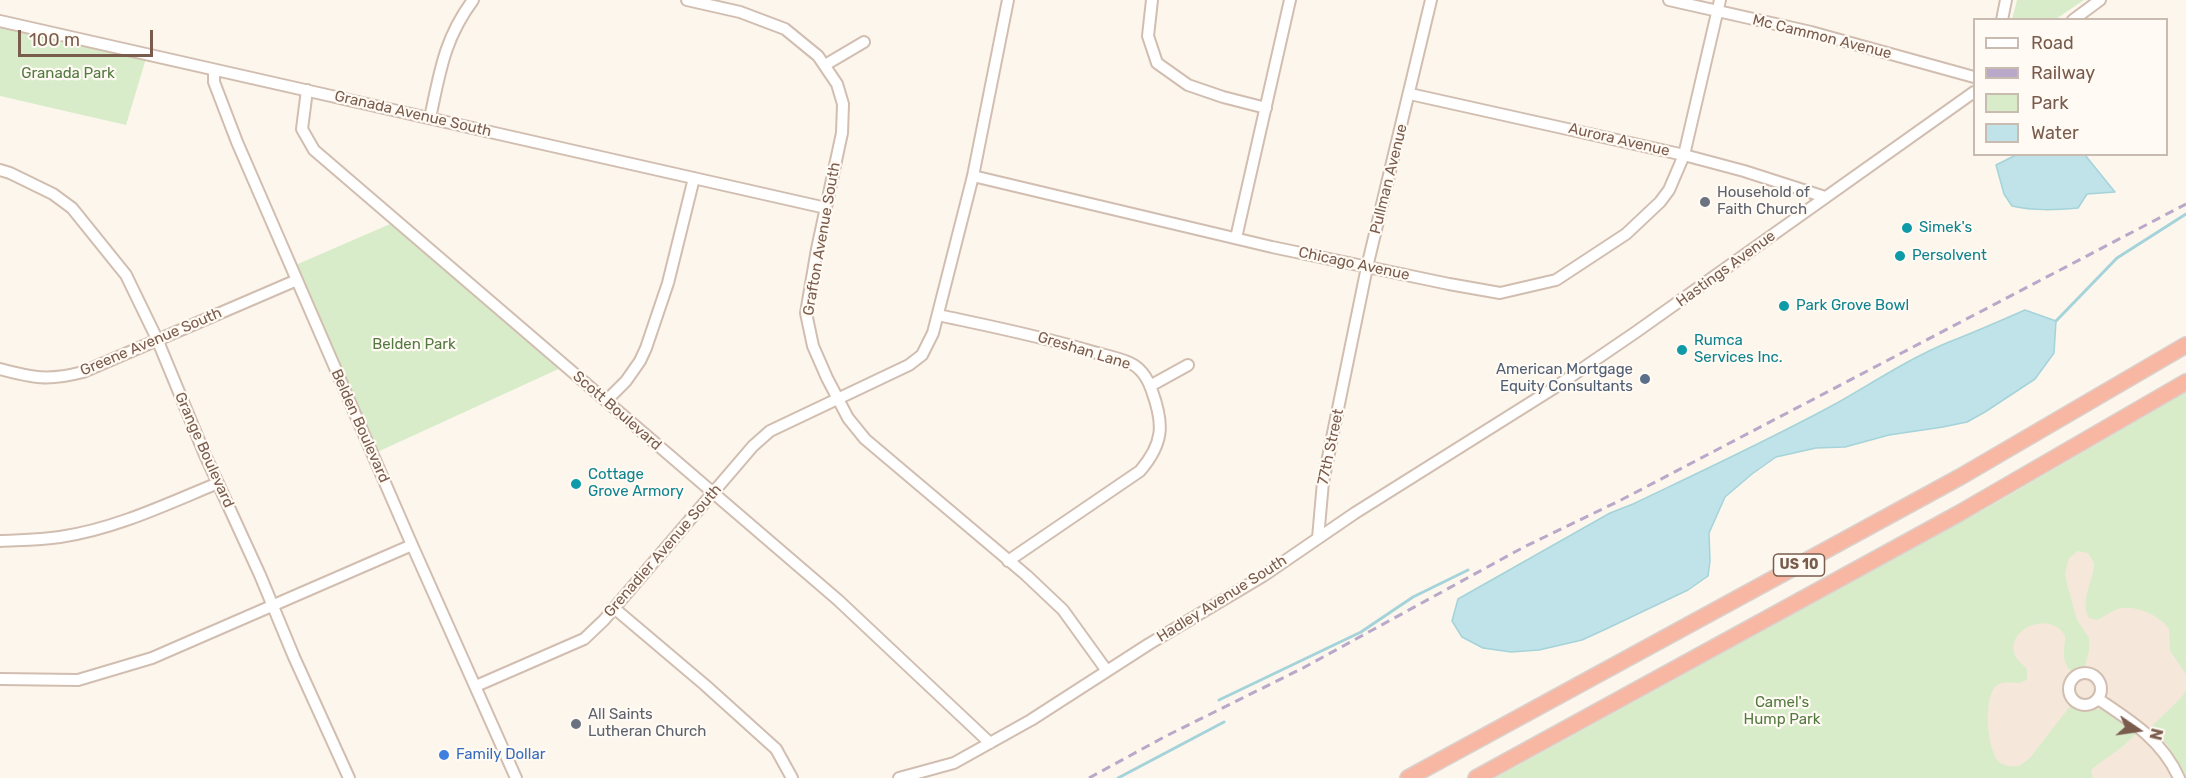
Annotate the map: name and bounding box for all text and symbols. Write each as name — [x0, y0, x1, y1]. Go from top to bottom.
street label: Mc Cammon Avenue — [1751, 11, 1893, 63]
scale bar — [21, 18, 156, 56]
legend — [1973, 18, 2168, 156]
text: 100 m — [29, 29, 80, 51]
text: Road — [2031, 32, 2074, 54]
text: Railway — [2031, 62, 2095, 84]
park label: Granada Park — [21, 65, 115, 83]
street label: Granada Avenue South — [333, 87, 493, 141]
text: Park — [2031, 92, 2068, 114]
street label: Aurora Avenue — [1567, 120, 1671, 160]
street label: Pullman Avenue — [1367, 122, 1411, 236]
text: Water — [2031, 122, 2079, 144]
street label: Grafton Avenue South — [800, 161, 844, 317]
place label: Household of Faith Church — [1717, 184, 1810, 219]
marker: Household of Faith Church — [1698, 195, 1712, 209]
place label: Simek's — [1919, 219, 1972, 237]
marker: Simek's — [1900, 221, 1914, 235]
street label: Hastings Avenue — [1673, 227, 1779, 311]
street label: Chicago Avenue — [1297, 243, 1411, 285]
place label: Persolvent — [1912, 247, 1987, 265]
marker: Persolvent — [1893, 249, 1907, 263]
place label: Park Grove Bowl — [1796, 297, 1909, 315]
marker: Park Grove Bowl — [1777, 299, 1791, 313]
street label: Greene Avenue South — [78, 304, 224, 380]
street label: Greshan Lane — [1035, 328, 1133, 374]
place label: Rumca Services Inc. — [1694, 332, 1783, 367]
park label: Belden Park — [372, 336, 456, 354]
marker: Rumca Services Inc. — [1675, 343, 1689, 357]
place label: American Mortgage Equity Consultants — [1496, 361, 1633, 396]
street label: Belden Boulevard — [327, 366, 393, 486]
street label: Scott Boulevard — [569, 368, 665, 454]
marker: American Mortgage Equity Consultants — [1638, 372, 1652, 386]
street label: Grange Boulevard — [170, 390, 238, 510]
street label: 77th Street — [1314, 407, 1348, 487]
place label: Cottage Grove Armory — [588, 466, 684, 501]
marker: Cottage Grove Armory — [569, 477, 583, 491]
street label: Grenadier Avenue South — [600, 481, 726, 621]
street label: Hadley Avenue South — [1154, 552, 1290, 646]
road number: US 10 — [1774, 554, 1824, 576]
park label: Camel's Hump Park — [1744, 694, 1820, 729]
north arrow — [2108, 700, 2168, 760]
place label: All Saints Lutheran Church — [588, 706, 706, 741]
marker: All Saints Lutheran Church — [569, 717, 583, 731]
text: N — [2145, 726, 2167, 742]
place label: Family Dollar — [456, 746, 545, 764]
marker: Family Dollar — [437, 748, 451, 762]

